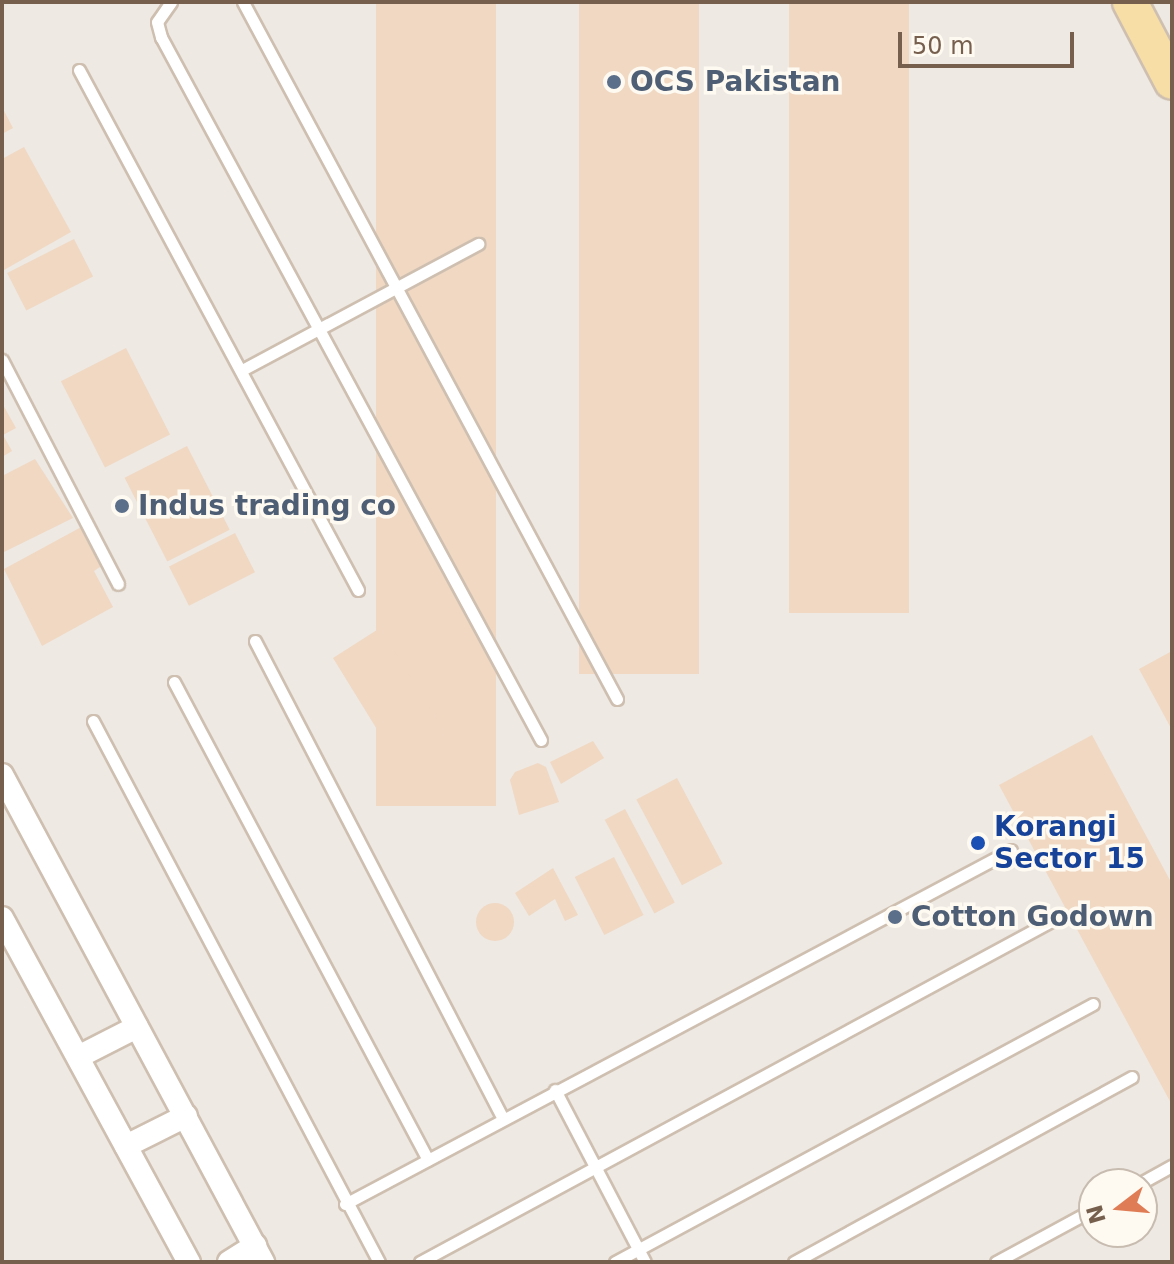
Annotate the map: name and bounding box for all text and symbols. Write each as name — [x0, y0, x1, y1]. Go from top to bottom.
scale bar — [902, 16, 1078, 66]
text: 50 m — [912, 32, 974, 60]
place label: OCS Pakistan — [630, 65, 841, 99]
marker: OCS Pakistan — [605, 73, 623, 91]
place label: Indus trading co — [138, 489, 396, 523]
marker: Indus trading co — [113, 497, 131, 515]
place label: Korangi Sector 15 — [994, 810, 1145, 876]
marker: Korangi Sector 15 — [969, 834, 987, 852]
place label: Cotton Godown — [911, 900, 1154, 934]
marker: Cotton Godown — [886, 908, 904, 926]
north arrow — [1078, 1168, 1158, 1248]
text: N — [1082, 1202, 1111, 1227]

